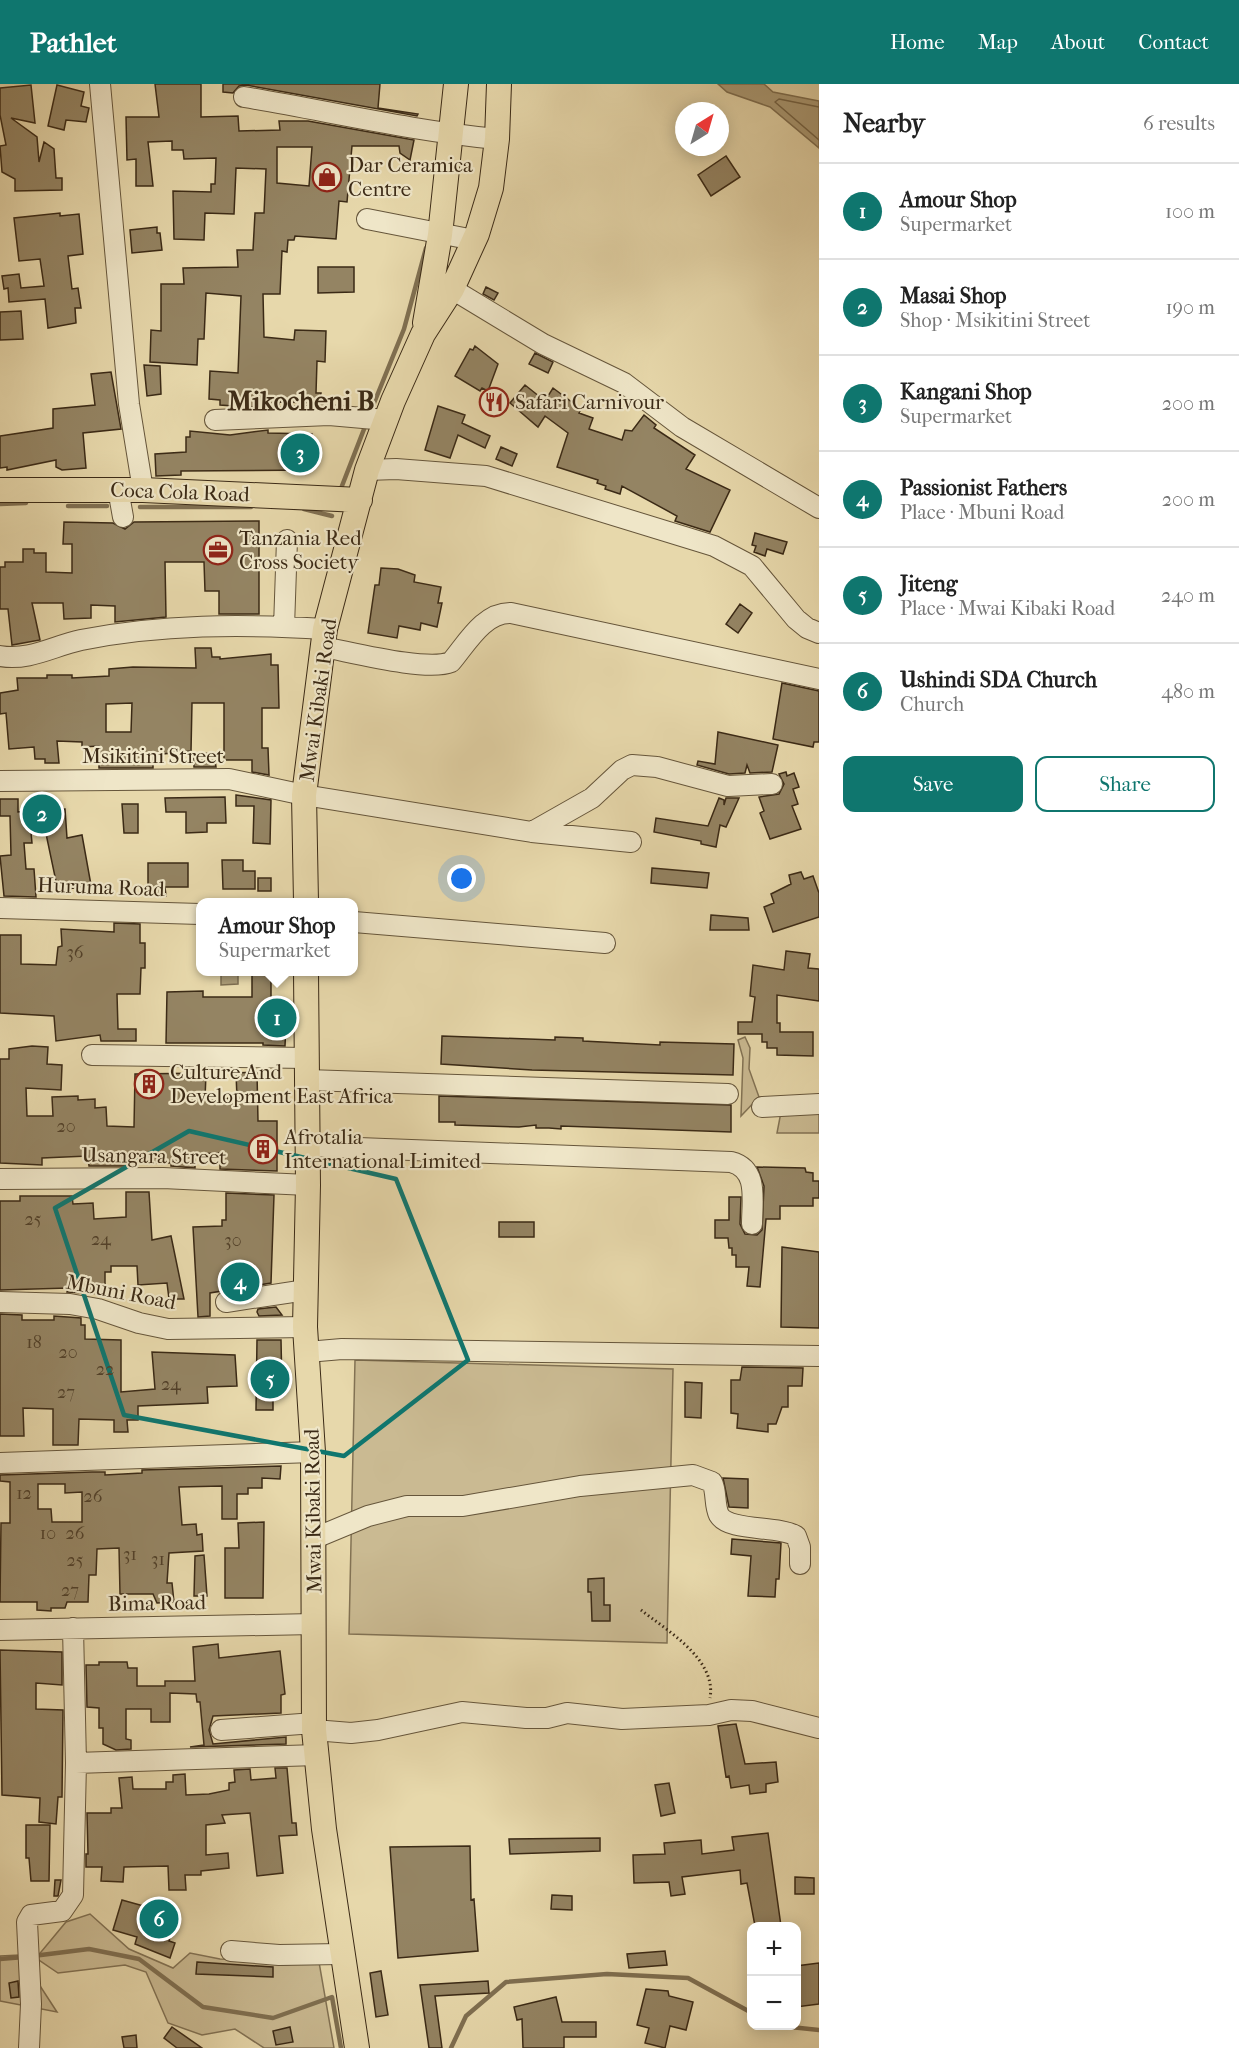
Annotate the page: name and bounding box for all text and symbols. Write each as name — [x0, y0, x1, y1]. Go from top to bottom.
text: Pathlet — [30, 26, 117, 59]
text: Home — [890, 30, 945, 54]
text: Map — [978, 30, 1018, 54]
text: About — [1051, 30, 1105, 54]
text: Contact — [1138, 30, 1209, 54]
north arrow — [675, 102, 729, 156]
text: Nearby — [843, 108, 925, 139]
text: 6 results — [1143, 112, 1215, 135]
place label: Dar Ceramica Centre — [348, 153, 473, 201]
shop icon: Dar Ceramica Centre — [311, 161, 343, 193]
text: Amour Shop — [900, 187, 1017, 213]
text: 1 — [859, 200, 866, 223]
text: 100 m — [1165, 200, 1215, 223]
text: Supermarket — [900, 213, 1012, 236]
text: Masai Shop — [900, 283, 1007, 309]
text: 2 — [857, 296, 868, 319]
text: 190 m — [1165, 296, 1215, 319]
text: Shop · Msikitini Street — [900, 309, 1090, 332]
text: Kangani Shop — [900, 379, 1032, 405]
district label: Mikocheni B — [227, 385, 375, 417]
restaurant icon: Safari Carnivour — [478, 386, 510, 418]
place label: Safari Carnivour — [515, 390, 664, 414]
text: 3 — [858, 392, 867, 415]
text: 200 m — [1162, 392, 1215, 415]
text: Supermarket — [900, 405, 1012, 428]
pin: 3 — [280, 430, 320, 476]
text: Passionist Fathers — [900, 475, 1067, 501]
street label: Coca Cola Road — [110, 478, 251, 506]
text: 4 — [857, 488, 868, 511]
text: 200 m — [1162, 488, 1215, 511]
text: Place · Mbuni Road — [900, 501, 1064, 524]
place label: Tanzania Red Cross Society — [239, 526, 362, 574]
office icon: Tanzania Red Cross Society — [202, 534, 234, 566]
text: Jiteng — [900, 571, 958, 597]
text: 5 — [858, 584, 867, 607]
text: 240 m — [1161, 584, 1215, 607]
text: Place · Mwai Kibaki Road — [900, 597, 1115, 620]
street label: Mwai Kibaki Road — [295, 616, 341, 783]
text: Ushindi SDA Church — [900, 667, 1097, 693]
text: 6 — [857, 680, 868, 703]
text: 480 m — [1161, 680, 1215, 703]
text: Church — [900, 693, 964, 716]
street label: Msikitini Street — [82, 744, 225, 768]
button: Save — [843, 756, 1023, 812]
button: Share — [1035, 756, 1215, 812]
pin: 2 — [22, 792, 62, 836]
your location — [447, 864, 476, 893]
street label: Huruma Road — [37, 873, 166, 901]
popup — [196, 898, 358, 976]
text: Amour Shop — [219, 913, 335, 939]
text: Supermarket — [219, 939, 331, 962]
house number: 36 — [66, 942, 84, 963]
pin: 1 — [258, 996, 296, 1040]
place label: Culture And Development East Africa — [170, 1060, 393, 1108]
building icon: Culture And Development East Africa — [133, 1068, 165, 1100]
house number: 20 — [56, 1116, 76, 1137]
place label: Afrotalia International Limited — [283, 1125, 481, 1173]
building icon: Afrotalia International Limited — [247, 1133, 279, 1165]
street label: Usangara Street — [81, 1143, 227, 1169]
house number: 25 — [24, 1209, 42, 1230]
house number: 24 — [91, 1229, 111, 1250]
house number: 30 — [224, 1230, 242, 1251]
pin: 4 — [220, 1260, 260, 1304]
street label: Mbuni Road — [64, 1270, 179, 1315]
house number: 18 — [26, 1332, 42, 1353]
house number: 20 — [58, 1342, 78, 1363]
pin: 5 — [250, 1356, 290, 1402]
house number: 22 — [96, 1359, 114, 1380]
house number: 24 — [161, 1374, 181, 1395]
house number: 27 — [57, 1382, 75, 1403]
street label: Mwai Kibaki Road — [300, 1428, 326, 1594]
house number: 12 — [16, 1483, 32, 1504]
house number: 26 — [83, 1486, 103, 1507]
house number: 10 — [40, 1523, 56, 1544]
house number: 26 — [65, 1523, 85, 1544]
house number: 31 — [123, 1544, 137, 1565]
house number: 31 — [151, 1549, 165, 1570]
house number: 25 — [66, 1550, 84, 1571]
house number: 27 — [61, 1580, 79, 1601]
street label: Bima Road — [108, 1590, 207, 1616]
pin: 6 — [140, 1896, 178, 1942]
map controls — [747, 1922, 801, 2030]
button: + — [747, 1922, 801, 1976]
button: − — [747, 1976, 801, 2030]

